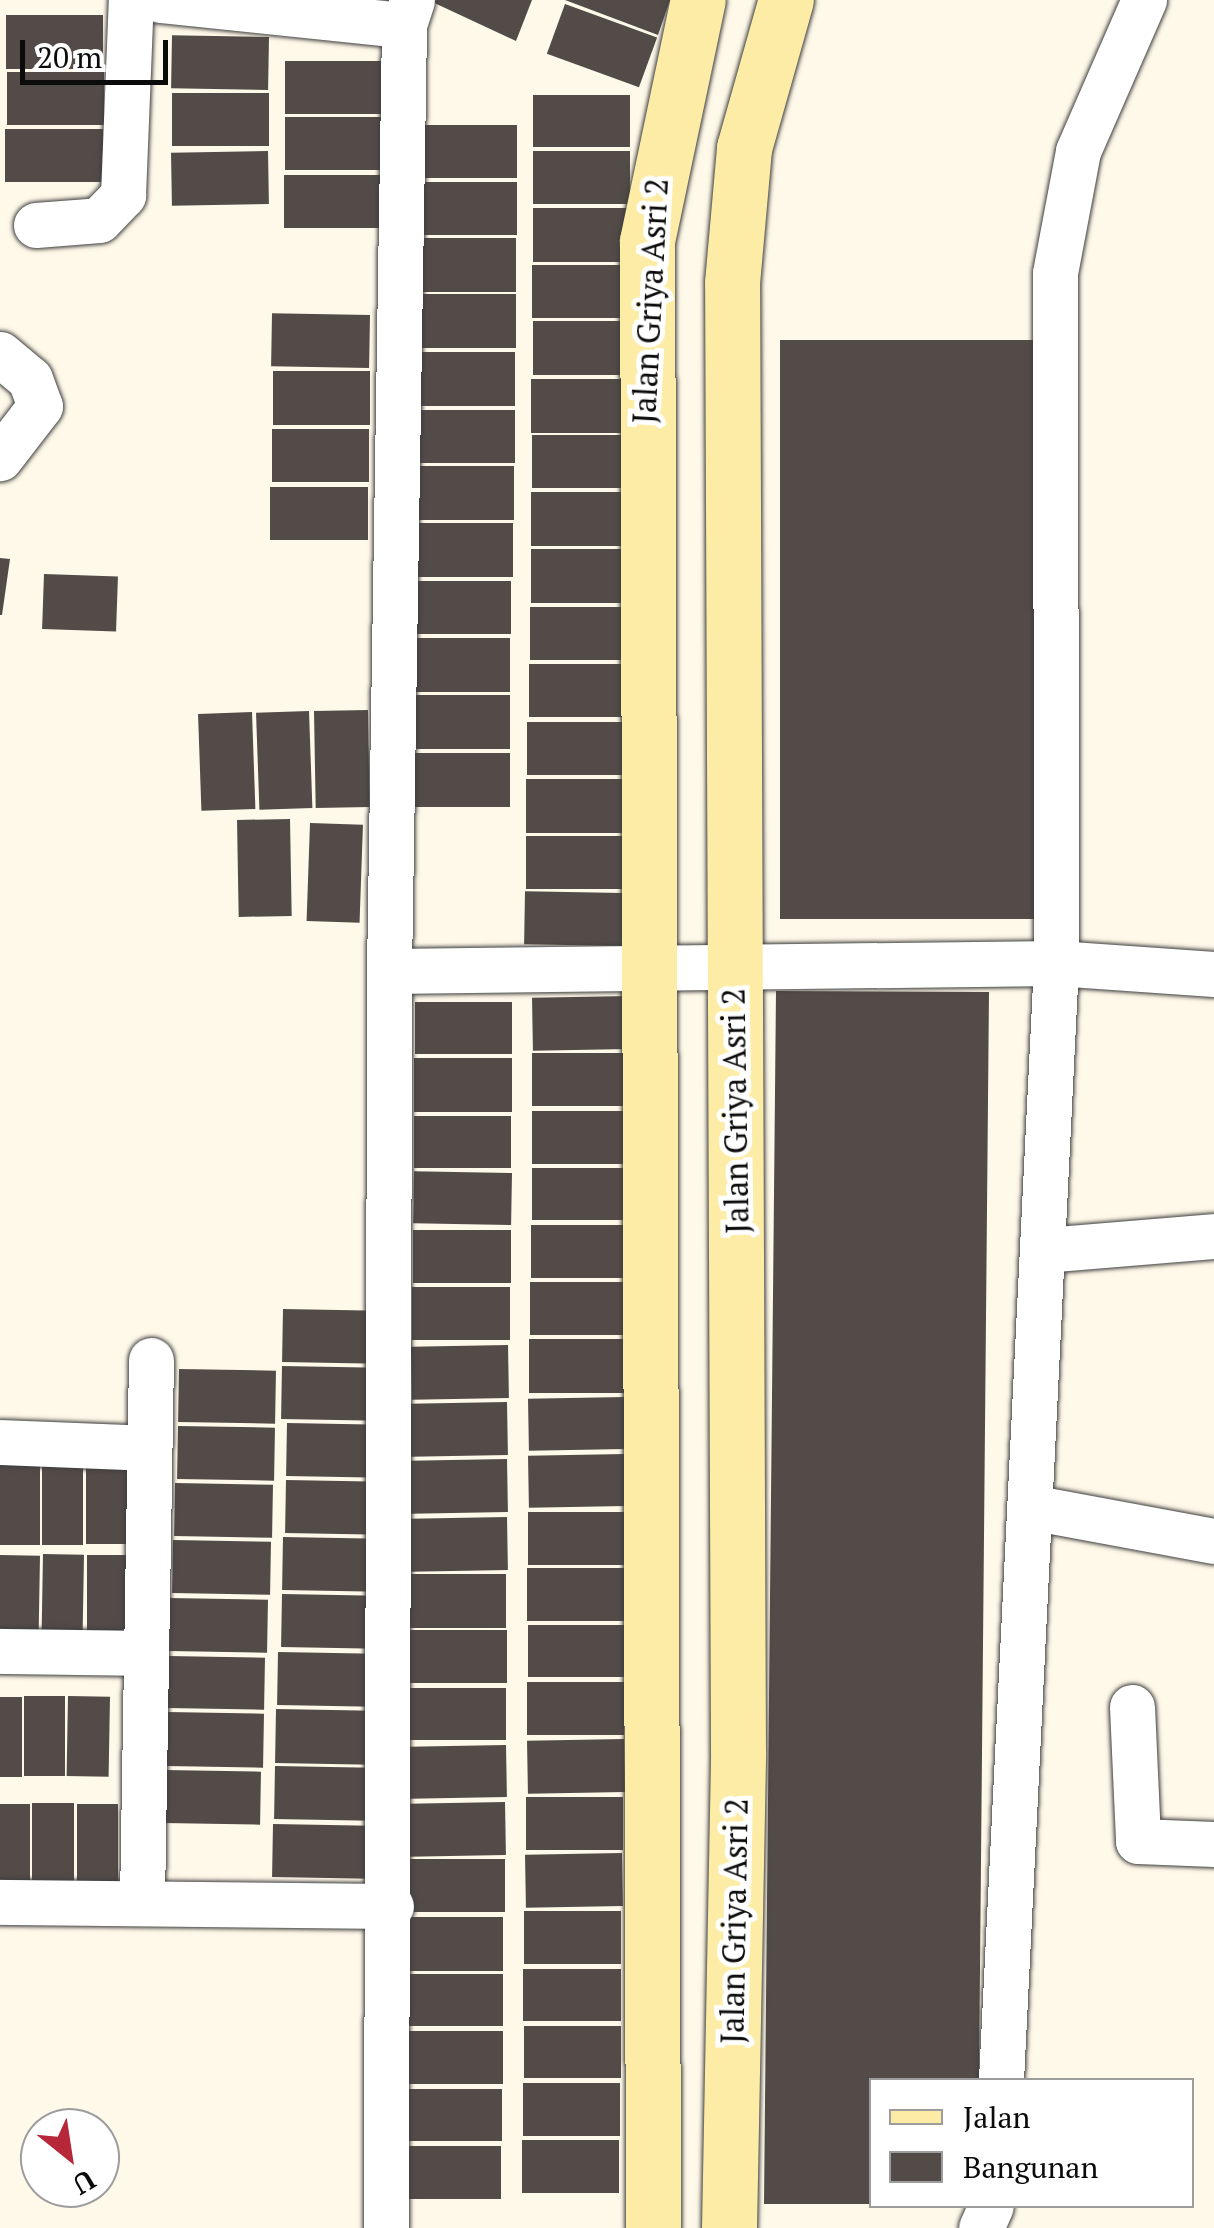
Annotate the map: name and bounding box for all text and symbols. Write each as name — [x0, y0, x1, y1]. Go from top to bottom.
scale bar — [25, 20, 172, 82]
text: 20 m — [37, 37, 102, 77]
street label: Jalan Griya Asri 2 — [624, 177, 676, 425]
street label: Jalan Griya Asri 2 — [714, 988, 756, 1234]
street label: Jalan Griya Asri 2 — [713, 1798, 755, 2044]
legend — [869, 2078, 1194, 2208]
text: Jalan — [963, 2097, 1030, 2137]
north arrow — [20, 2108, 120, 2208]
text: Bangunan — [963, 2147, 1098, 2187]
text: U — [66, 2162, 102, 2204]

